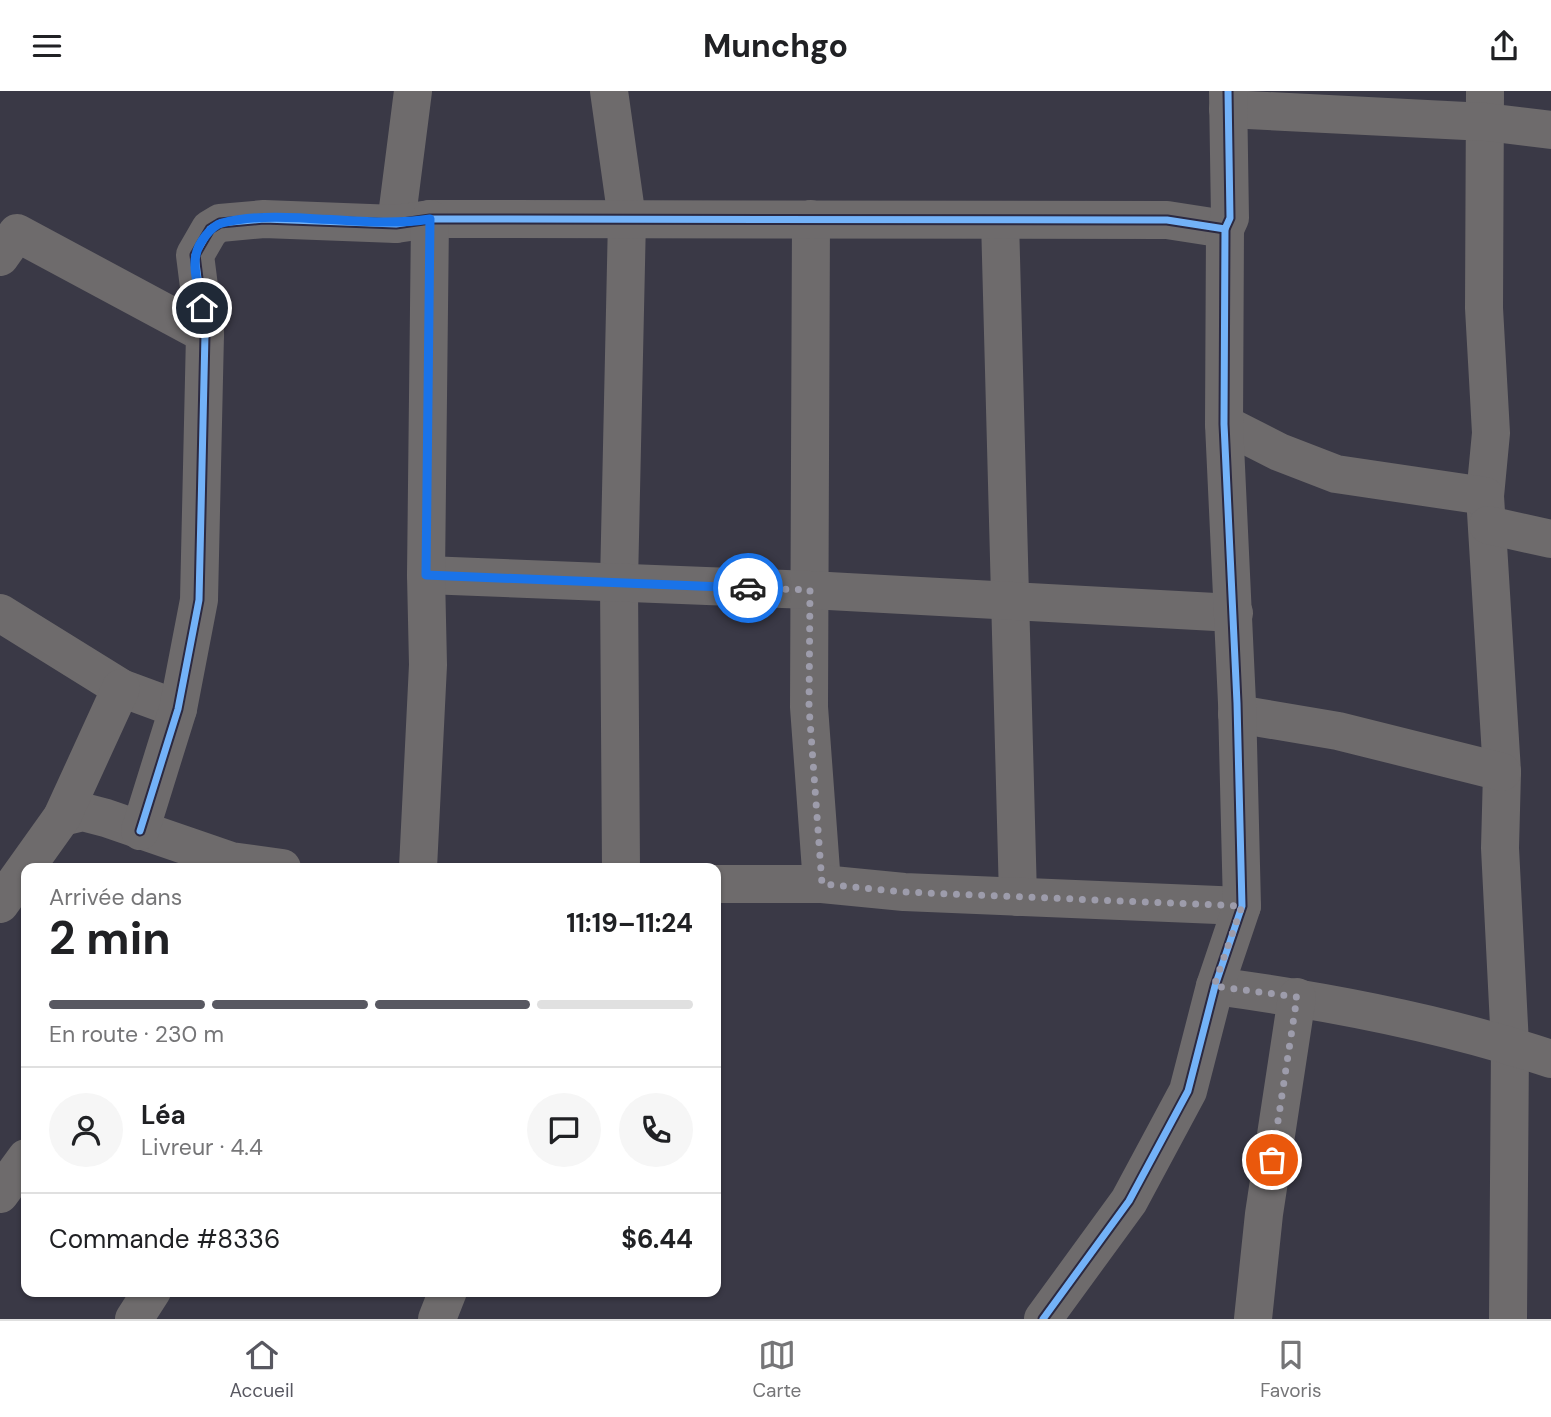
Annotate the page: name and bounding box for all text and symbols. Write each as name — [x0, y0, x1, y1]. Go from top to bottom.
text: Munchgo — [703, 25, 848, 67]
icon: menu — [28, 27, 66, 65]
icon: share — [1485, 27, 1523, 65]
pin — [172, 278, 232, 338]
icon: home — [183, 289, 221, 327]
courier — [713, 553, 783, 623]
icon: car — [729, 569, 767, 607]
text: Arrivée dans — [49, 882, 182, 912]
text: 11:19–11:24 — [566, 906, 693, 940]
text: 2 min — [49, 908, 171, 968]
text: En route · 230 m — [49, 1019, 224, 1049]
button: person — [49, 1093, 123, 1167]
button: chat — [527, 1093, 601, 1167]
button: phone — [619, 1093, 693, 1167]
text: Léa — [141, 1098, 186, 1132]
pin — [1242, 1130, 1302, 1190]
text: Livreur · 4.4 — [141, 1132, 263, 1162]
icon: bag — [1253, 1141, 1291, 1179]
text: Commande #8336 — [49, 1222, 280, 1256]
text: $6.44 — [621, 1222, 693, 1256]
tab: Accueil — [229, 1336, 294, 1403]
tab: Carte — [752, 1336, 801, 1403]
tab: Favoris — [1260, 1336, 1322, 1403]

